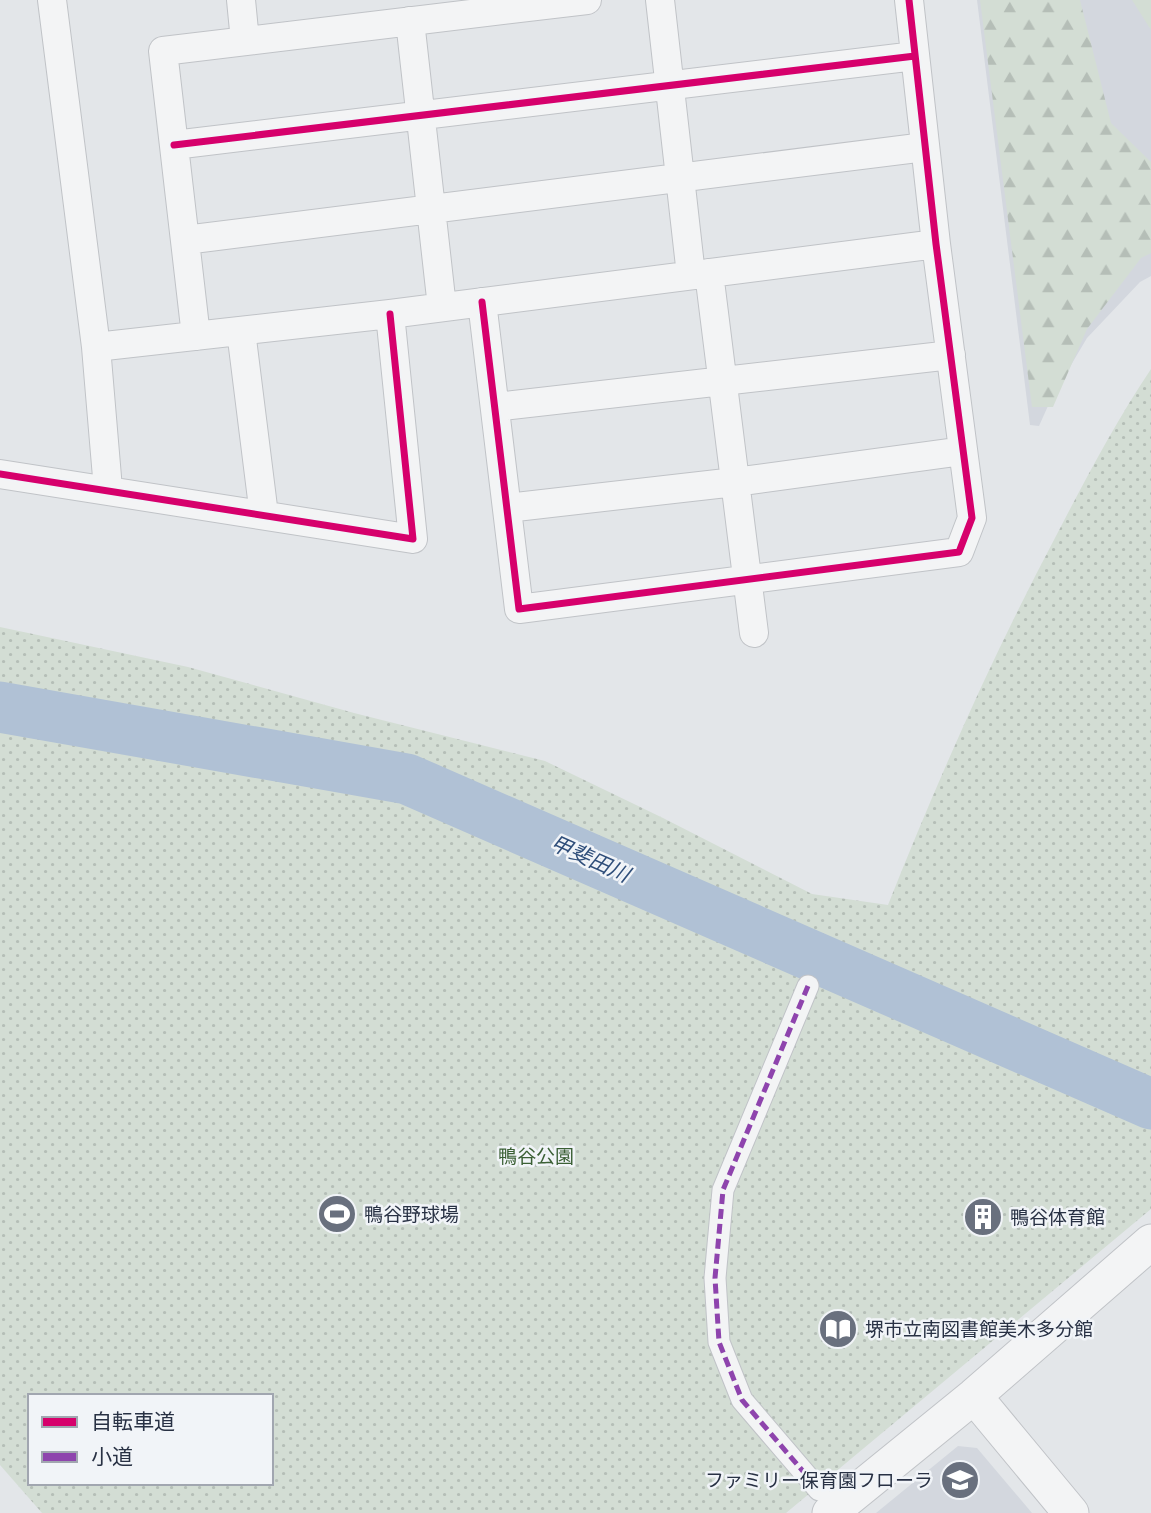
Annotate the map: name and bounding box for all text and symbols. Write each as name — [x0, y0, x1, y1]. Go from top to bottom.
water label: 甲斐田川 — [547, 830, 635, 888]
park label: 鴨谷公園 — [498, 1145, 574, 1168]
sports icon: 鴨谷野球場 — [316, 1193, 358, 1235]
building icon: 鴨谷体育館 — [962, 1196, 1004, 1238]
place label: 鴨谷野球場 — [364, 1203, 459, 1226]
place label: 鴨谷体育館 — [1010, 1206, 1105, 1229]
library icon: 堺市立南図書館美木多分館 — [817, 1308, 859, 1350]
place label: 堺市立南図書館美木多分館 — [865, 1318, 1093, 1341]
legend — [28, 1394, 273, 1485]
text: 自転車道 — [91, 1409, 175, 1434]
text: 小道 — [91, 1444, 133, 1469]
school or university icon: ファミリー保育園フローラ — [939, 1459, 981, 1501]
place label: ファミリー保育園フローラ — [705, 1469, 933, 1492]

